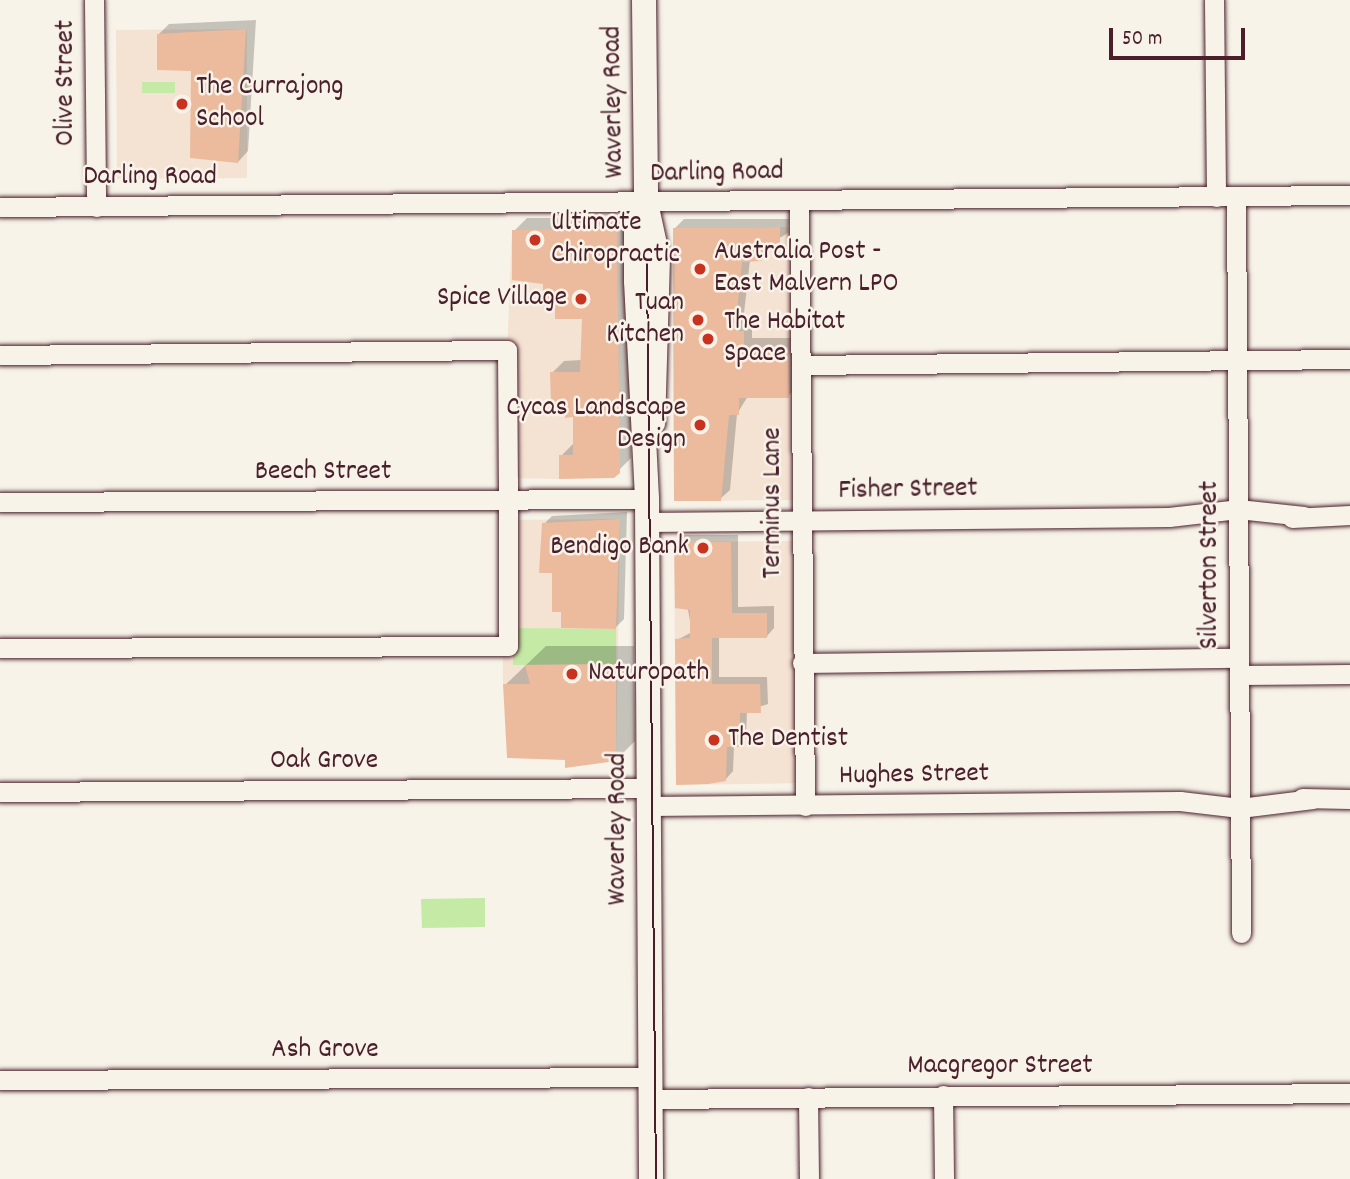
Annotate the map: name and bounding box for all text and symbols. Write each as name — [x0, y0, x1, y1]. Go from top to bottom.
scale bar — [1112, 14, 1248, 58]
street label: Olive Street — [50, 20, 84, 146]
street label: Waverley Road — [597, 25, 633, 179]
text: 50 m — [1122, 25, 1162, 55]
place label: The Currajong School — [196, 71, 344, 137]
marker: The Currajong School — [174, 96, 190, 112]
street label: Darling Road — [650, 156, 784, 192]
street label: Darling Road — [83, 161, 217, 195]
place label: Ultimate Chiropractic — [551, 207, 680, 273]
marker: Ultimate Chiropractic — [525, 230, 545, 250]
place label: Australia Post - East Malvern LPO — [714, 236, 899, 302]
marker: Australia Post - East Malvern LPO — [692, 261, 708, 277]
place label: Spice Village — [437, 282, 567, 316]
place label: Tuan Kitchen — [606, 287, 684, 353]
marker: Spice Village — [573, 291, 589, 307]
place label: The Habitat Space — [724, 306, 845, 372]
marker: Tuan Kitchen — [690, 312, 706, 328]
marker: The Habitat Space — [698, 329, 718, 349]
place label: Cycas Landscape Design — [506, 392, 686, 458]
marker: Cycas Landscape Design — [692, 417, 708, 433]
street label: Terminus Lane — [757, 427, 791, 579]
street label: Beech Street — [255, 456, 391, 490]
street label: Fisher Street — [838, 473, 978, 509]
street label: Silverton Street — [1194, 481, 1228, 649]
place label: Bendigo Bank — [550, 531, 689, 565]
marker: Bendigo Bank — [695, 540, 711, 556]
place label: Naturopath — [588, 657, 709, 691]
marker: Naturopath — [562, 664, 582, 684]
place label: The Dentist — [728, 723, 848, 757]
marker: The Dentist — [706, 732, 722, 748]
street label: Oak Grove — [270, 745, 378, 779]
street label: Waverley Road — [602, 753, 636, 905]
street label: Hughes Street — [839, 758, 989, 794]
street label: Ash Grove — [271, 1034, 379, 1068]
street label: Macgregor Street — [907, 1050, 1093, 1084]

